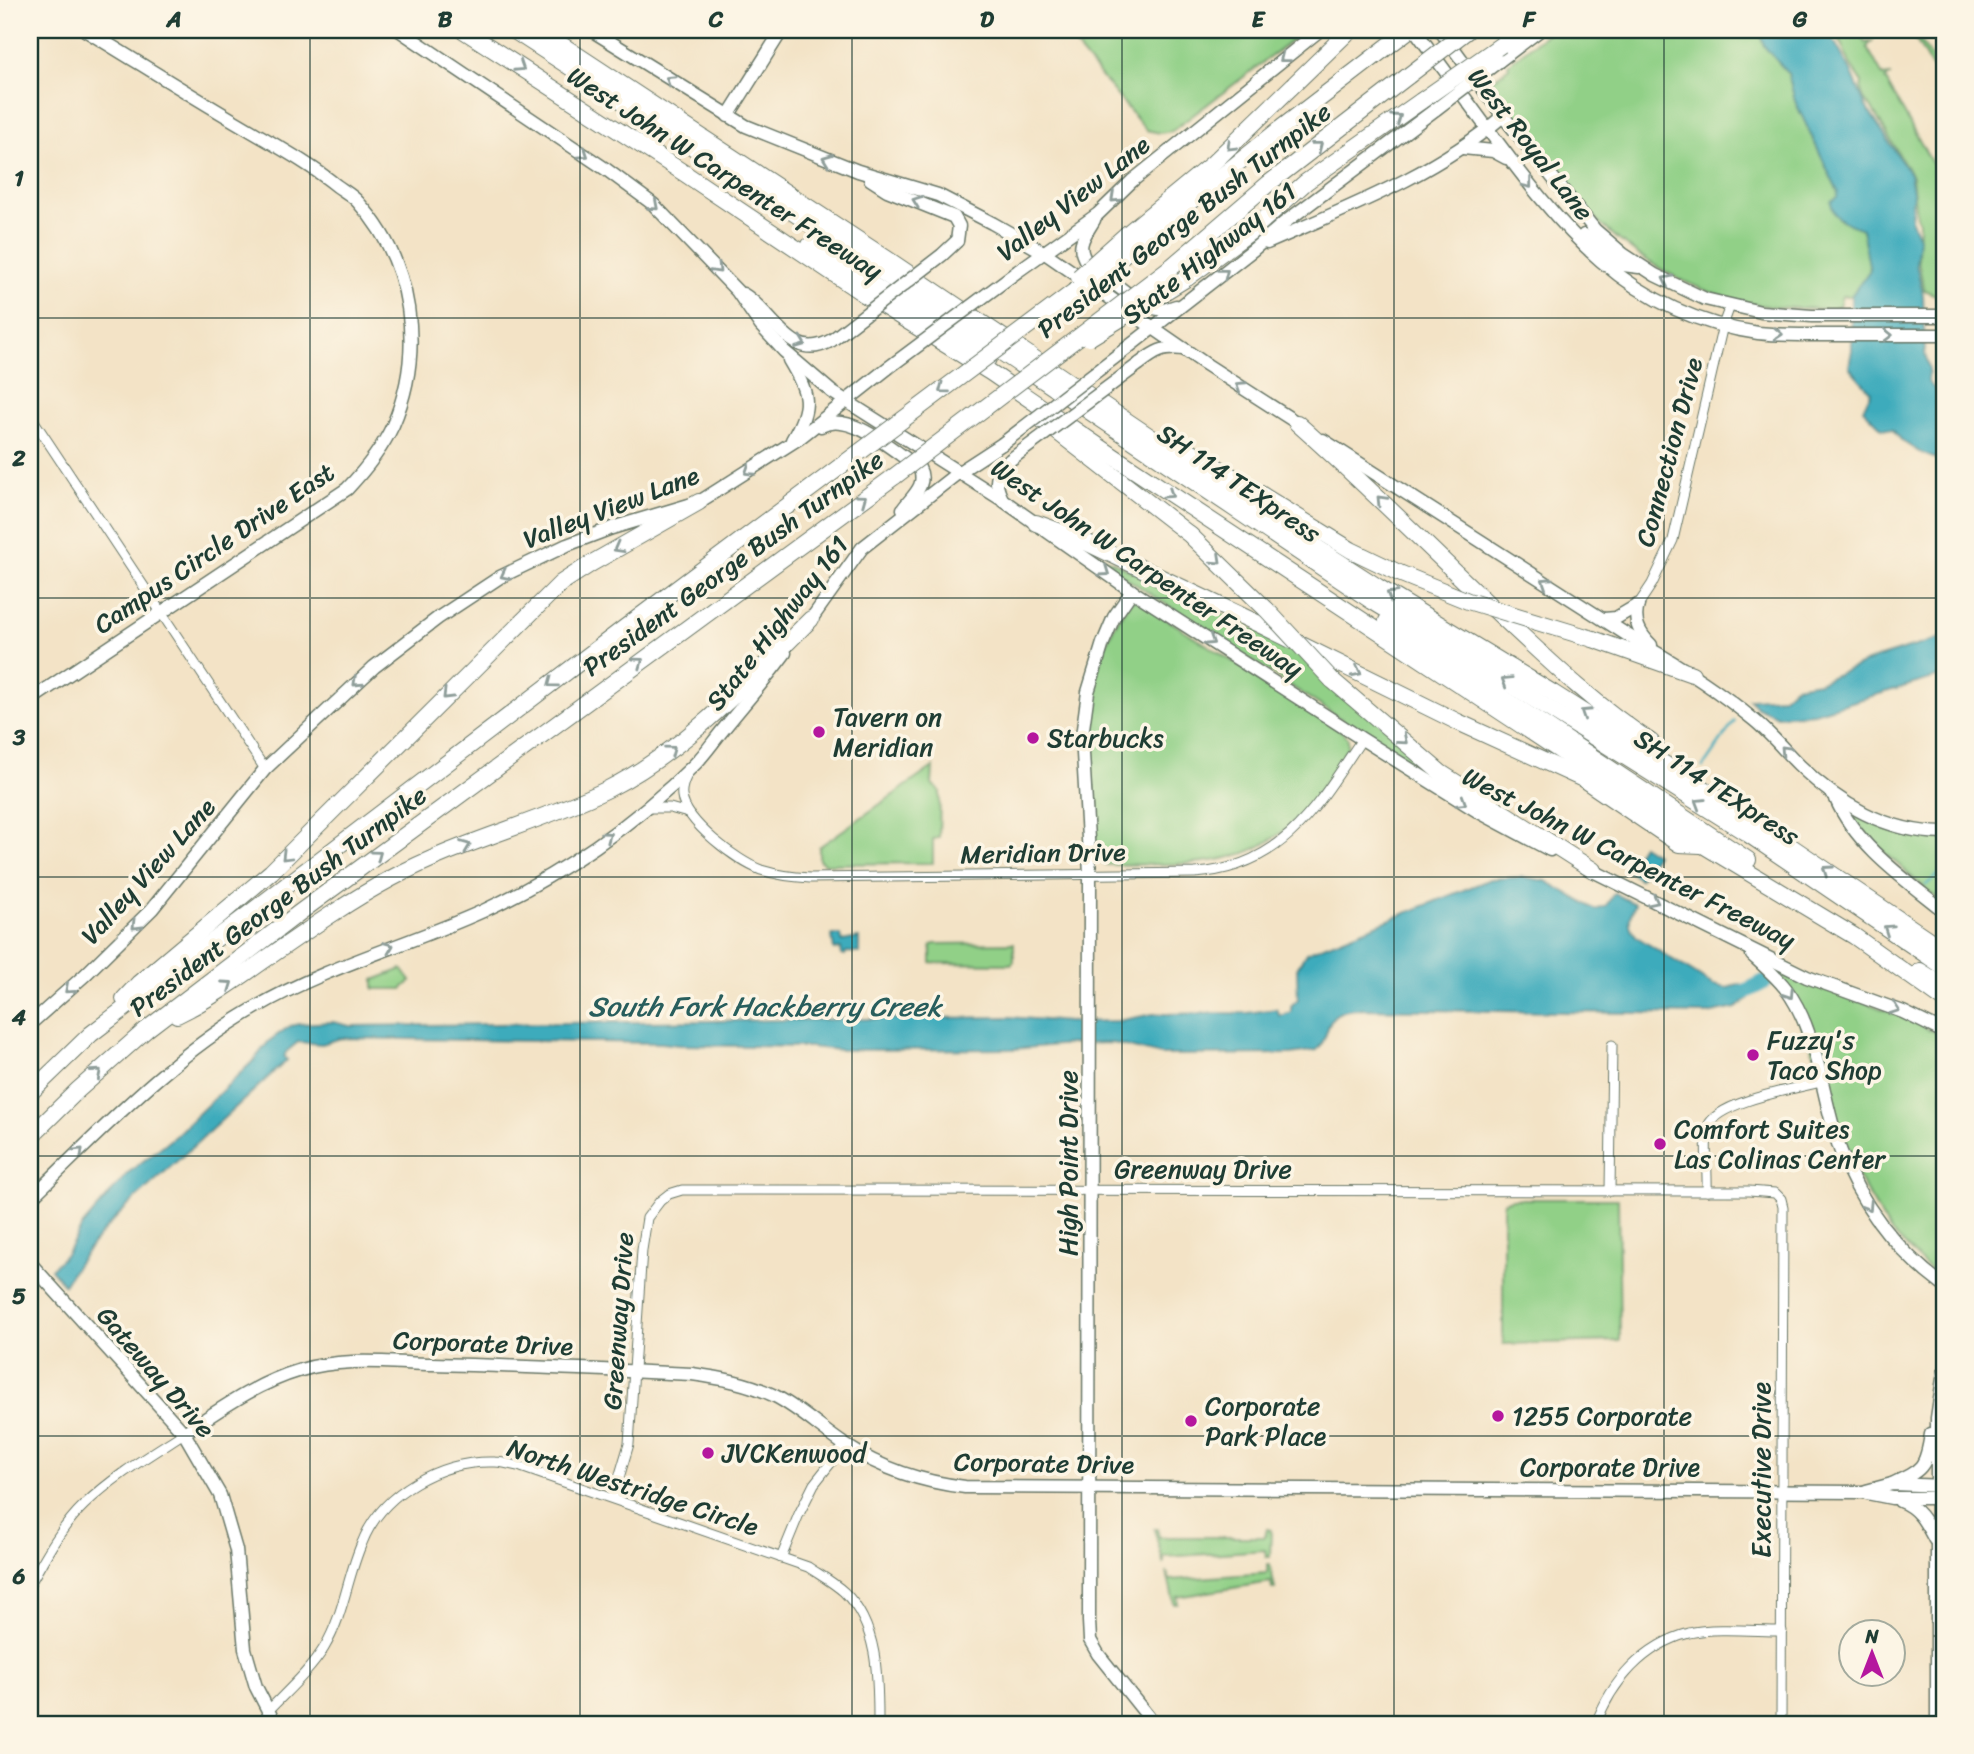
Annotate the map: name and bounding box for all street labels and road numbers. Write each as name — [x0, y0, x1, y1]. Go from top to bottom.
street label: West John W Carpenter Freeway — [558, 53, 893, 293]
street label: West Royal Lane — [1456, 57, 1606, 231]
street label: President George Bush Turnpike — [1026, 90, 1342, 350]
street label: Valley View Lane — [986, 122, 1161, 273]
street label: State Highway 161 — [1111, 169, 1307, 337]
street label: Connection Drive — [1622, 352, 1716, 552]
street label: SH 114 TEXpress — [1147, 411, 1332, 556]
street label: President George Bush Turnpike — [572, 437, 894, 689]
street label: West John W Carpenter Freeway — [981, 446, 1313, 691]
street label: Campus Circle Drive East — [84, 450, 344, 646]
street label: Valley View Lane — [516, 452, 706, 562]
street label: State Highway 161 — [693, 525, 861, 721]
street label: SH 114 TEXpress — [1625, 716, 1810, 859]
street label: West John W Carpenter Freeway — [1454, 754, 1804, 963]
street label: President George Bush Turnpike — [119, 773, 437, 1029]
street label: Valley View Lane — [69, 786, 228, 955]
street label: Meridian Drive — [960, 829, 1126, 877]
street label: High Point Drive — [1045, 1070, 1091, 1256]
street label: Greenway Drive — [1114, 1146, 1292, 1192]
street label: Greenway Drive — [589, 1231, 647, 1411]
street label: Gateway Drive — [85, 1295, 227, 1449]
street label: Corporate Drive — [392, 1317, 574, 1369]
street label: Executive Drive — [1738, 1382, 1784, 1558]
street label: North Westridge Circle — [501, 1425, 765, 1550]
street label: Corporate Drive — [953, 1438, 1135, 1488]
street label: Corporate Drive — [1520, 1444, 1701, 1490]

